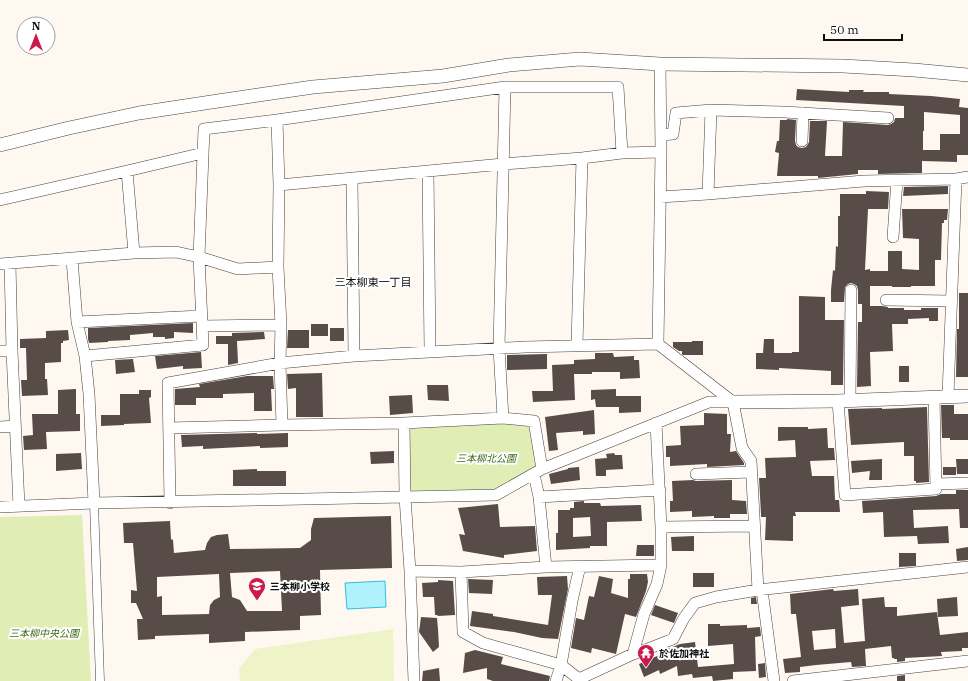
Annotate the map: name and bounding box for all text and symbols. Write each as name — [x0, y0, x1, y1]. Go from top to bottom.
north arrow — [16, 16, 56, 56]
scale bar — [824, 16, 902, 42]
text: N — [32, 19, 41, 33]
text: 50 m — [830, 22, 859, 37]
district label: 三本柳東一丁目 — [335, 275, 412, 289]
park label: 三本柳北公園 — [456, 452, 518, 465]
school or university icon: 三本柳小学校 — [247, 576, 267, 601]
place label: 三本柳小学校 — [270, 580, 330, 593]
park label: 三本柳中央公園 — [9, 627, 81, 640]
temple icon: 於佐加神社 — [636, 643, 656, 668]
place label: 於佐加神社 — [659, 647, 710, 660]

